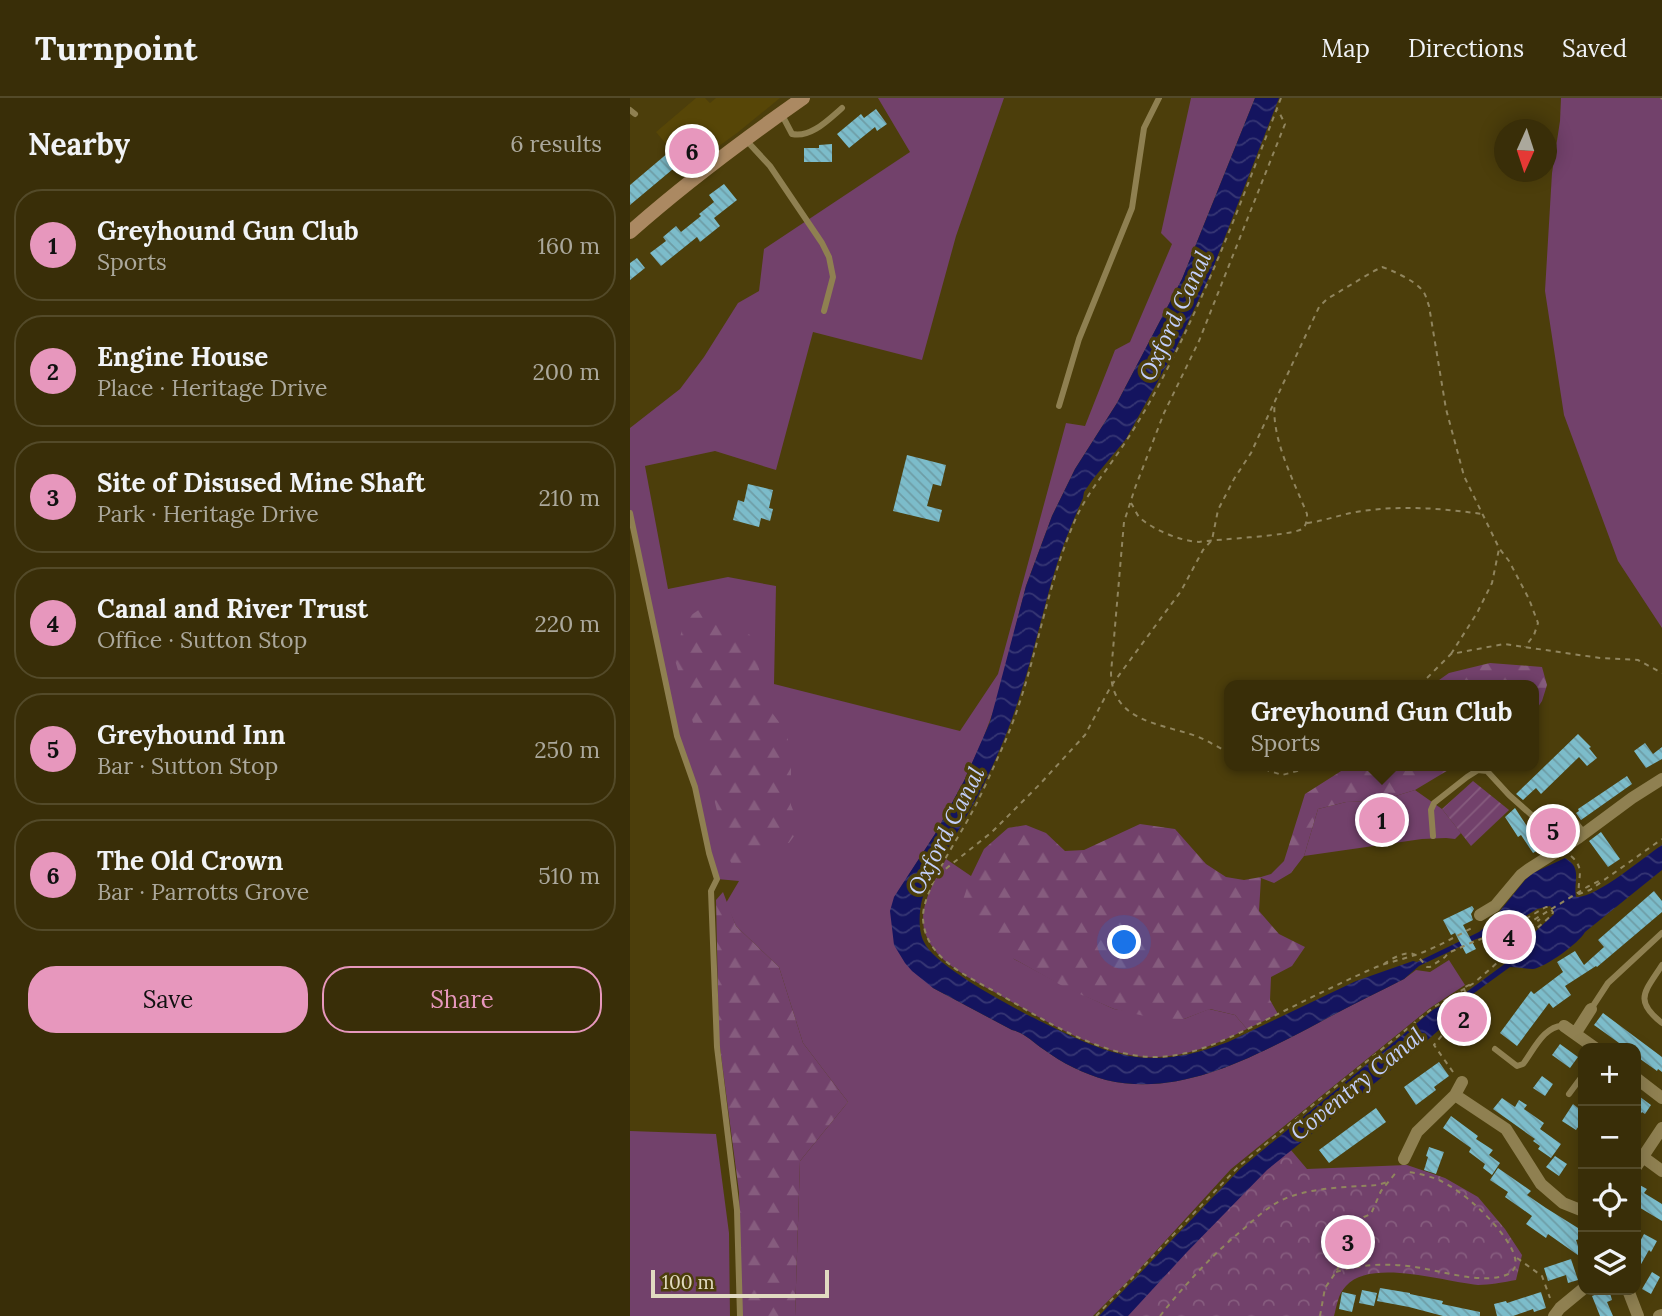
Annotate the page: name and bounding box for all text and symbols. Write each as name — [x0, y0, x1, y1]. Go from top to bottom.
text: Turnpoint — [35, 27, 197, 69]
text: Map — [1321, 33, 1370, 64]
text: Directions — [1408, 33, 1524, 64]
text: Saved — [1562, 33, 1627, 64]
north arrow — [1494, 119, 1557, 182]
text: Nearby — [28, 125, 130, 163]
pin: 6 — [669, 125, 715, 177]
text: 6 results — [510, 129, 602, 158]
text: Greyhound Gun Club — [97, 214, 359, 247]
text: 1 — [48, 231, 58, 260]
text: 160 m — [537, 231, 600, 260]
water label: Oxford Canal — [1132, 246, 1217, 385]
text: Sports — [97, 247, 167, 276]
text: Engine House — [97, 340, 268, 373]
text: 2 — [47, 357, 59, 386]
text: 200 m — [532, 357, 600, 386]
text: Place · Heritage Drive — [97, 373, 327, 402]
text: Site of Disused Mine Shaft — [97, 466, 426, 499]
text: 3 — [47, 483, 59, 512]
text: 210 m — [538, 483, 600, 512]
text: Park · Heritage Drive — [97, 499, 319, 528]
text: Canal and River Trust — [97, 592, 368, 625]
text: 4 — [47, 609, 59, 638]
text: 220 m — [534, 609, 600, 638]
text: Office · Sutton Stop — [97, 625, 307, 654]
popup — [1224, 680, 1539, 771]
text: Greyhound Gun Club — [1251, 695, 1512, 728]
text: Greyhound Inn — [97, 718, 286, 751]
text: Sports — [1251, 728, 1320, 757]
text: 5 — [47, 735, 59, 764]
text: 250 m — [534, 735, 600, 764]
text: Bar · Sutton Stop — [97, 751, 278, 780]
water label: Oxford Canal — [901, 761, 990, 900]
pin: 1 — [1359, 794, 1405, 846]
pin: 5 — [1530, 805, 1576, 857]
text: The Old Crown — [97, 844, 283, 877]
text: 6 — [46, 861, 60, 890]
text: 510 m — [538, 861, 600, 890]
text: Bar · Parrotts Grove — [97, 877, 309, 906]
pin: 4 — [1486, 911, 1532, 963]
your location — [1107, 925, 1141, 959]
button: Save — [28, 966, 308, 1033]
button: Share — [322, 966, 602, 1033]
pin: 2 — [1441, 993, 1487, 1045]
water label: Coventry Canal — [1284, 1021, 1430, 1146]
map controls — [1578, 1043, 1641, 1295]
button: + — [1578, 1043, 1641, 1106]
button: − — [1578, 1106, 1641, 1169]
button: locate — [1578, 1169, 1641, 1232]
pin: 3 — [1325, 1216, 1371, 1268]
button: layers — [1578, 1232, 1641, 1295]
scale bar — [651, 1267, 830, 1299]
text: 100 m — [662, 1270, 715, 1294]

